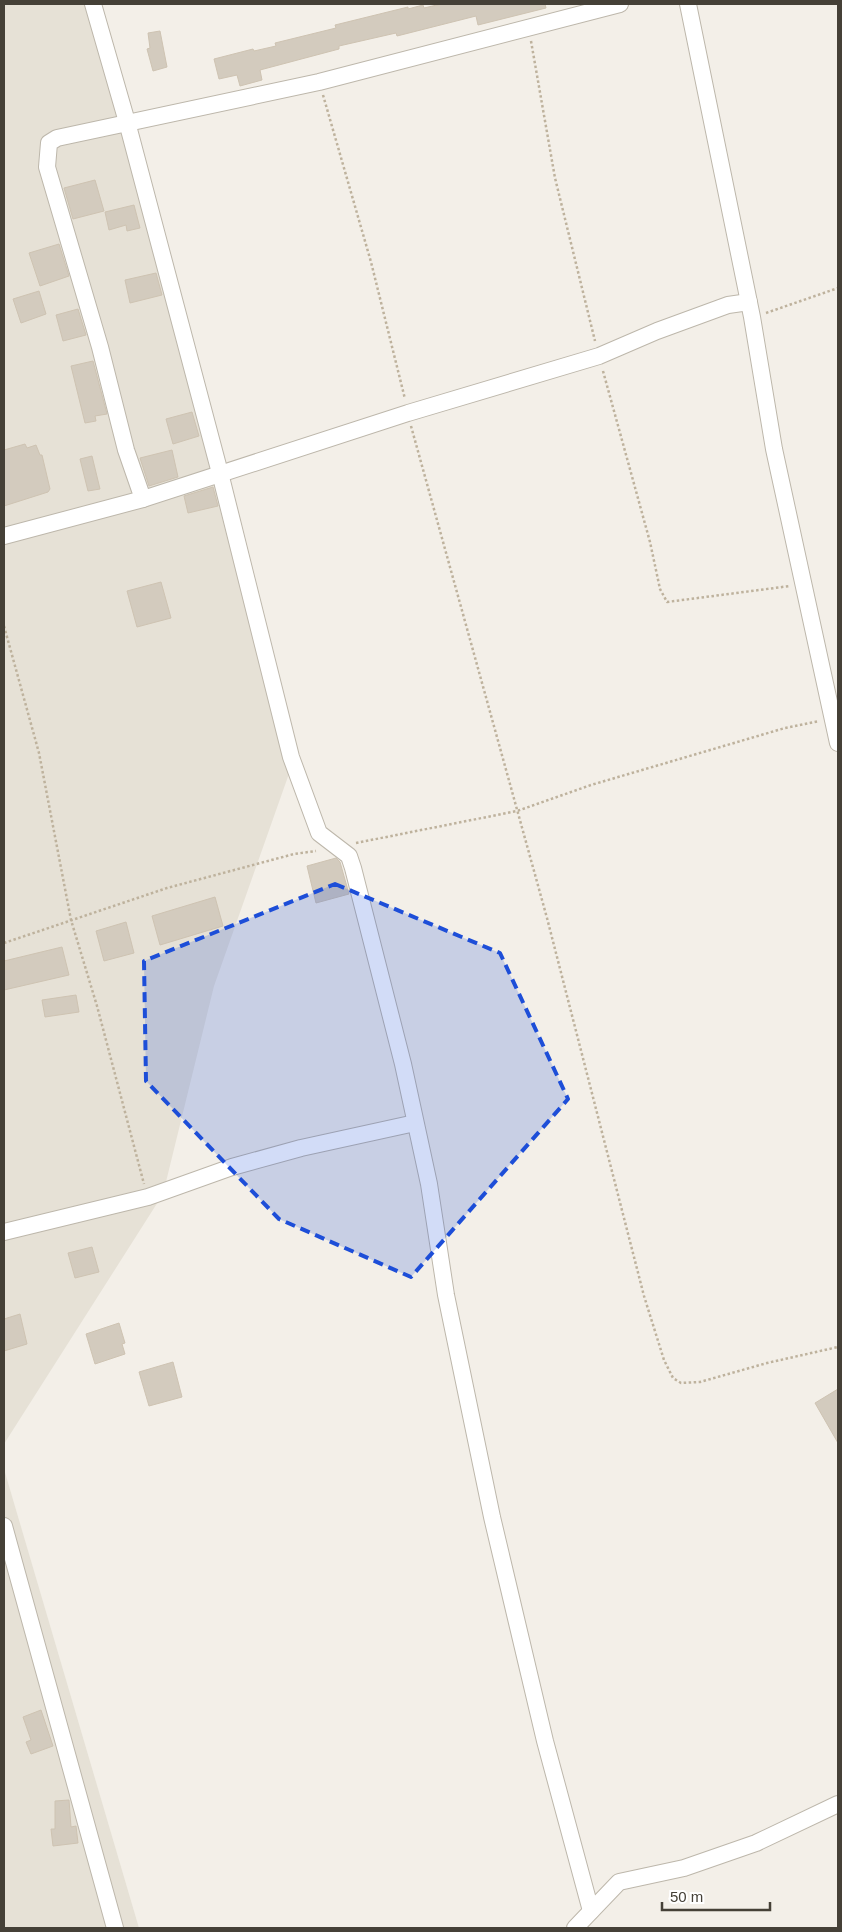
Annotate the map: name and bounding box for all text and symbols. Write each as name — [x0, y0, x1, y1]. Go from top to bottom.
scale bar — [662, 1880, 770, 1912]
text: 50 m — [670, 1888, 703, 1905]

